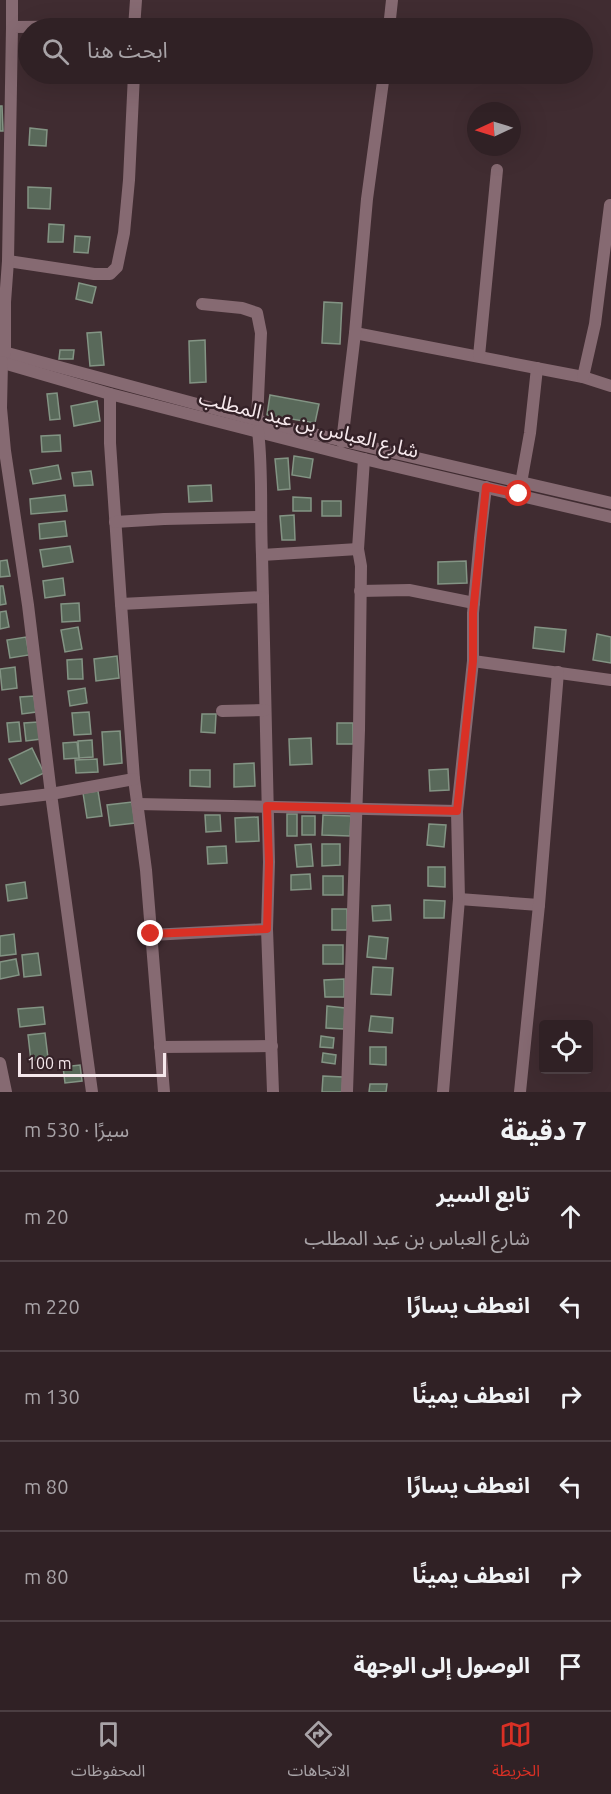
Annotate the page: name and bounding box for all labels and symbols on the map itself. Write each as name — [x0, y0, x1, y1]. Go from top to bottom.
north arrow — [467, 102, 521, 156]
street label: شارع العباس بن عبد المطلب — [196, 385, 421, 466]
route start — [505, 480, 531, 506]
route end — [137, 920, 163, 946]
scale bar — [18, 1050, 166, 1078]

